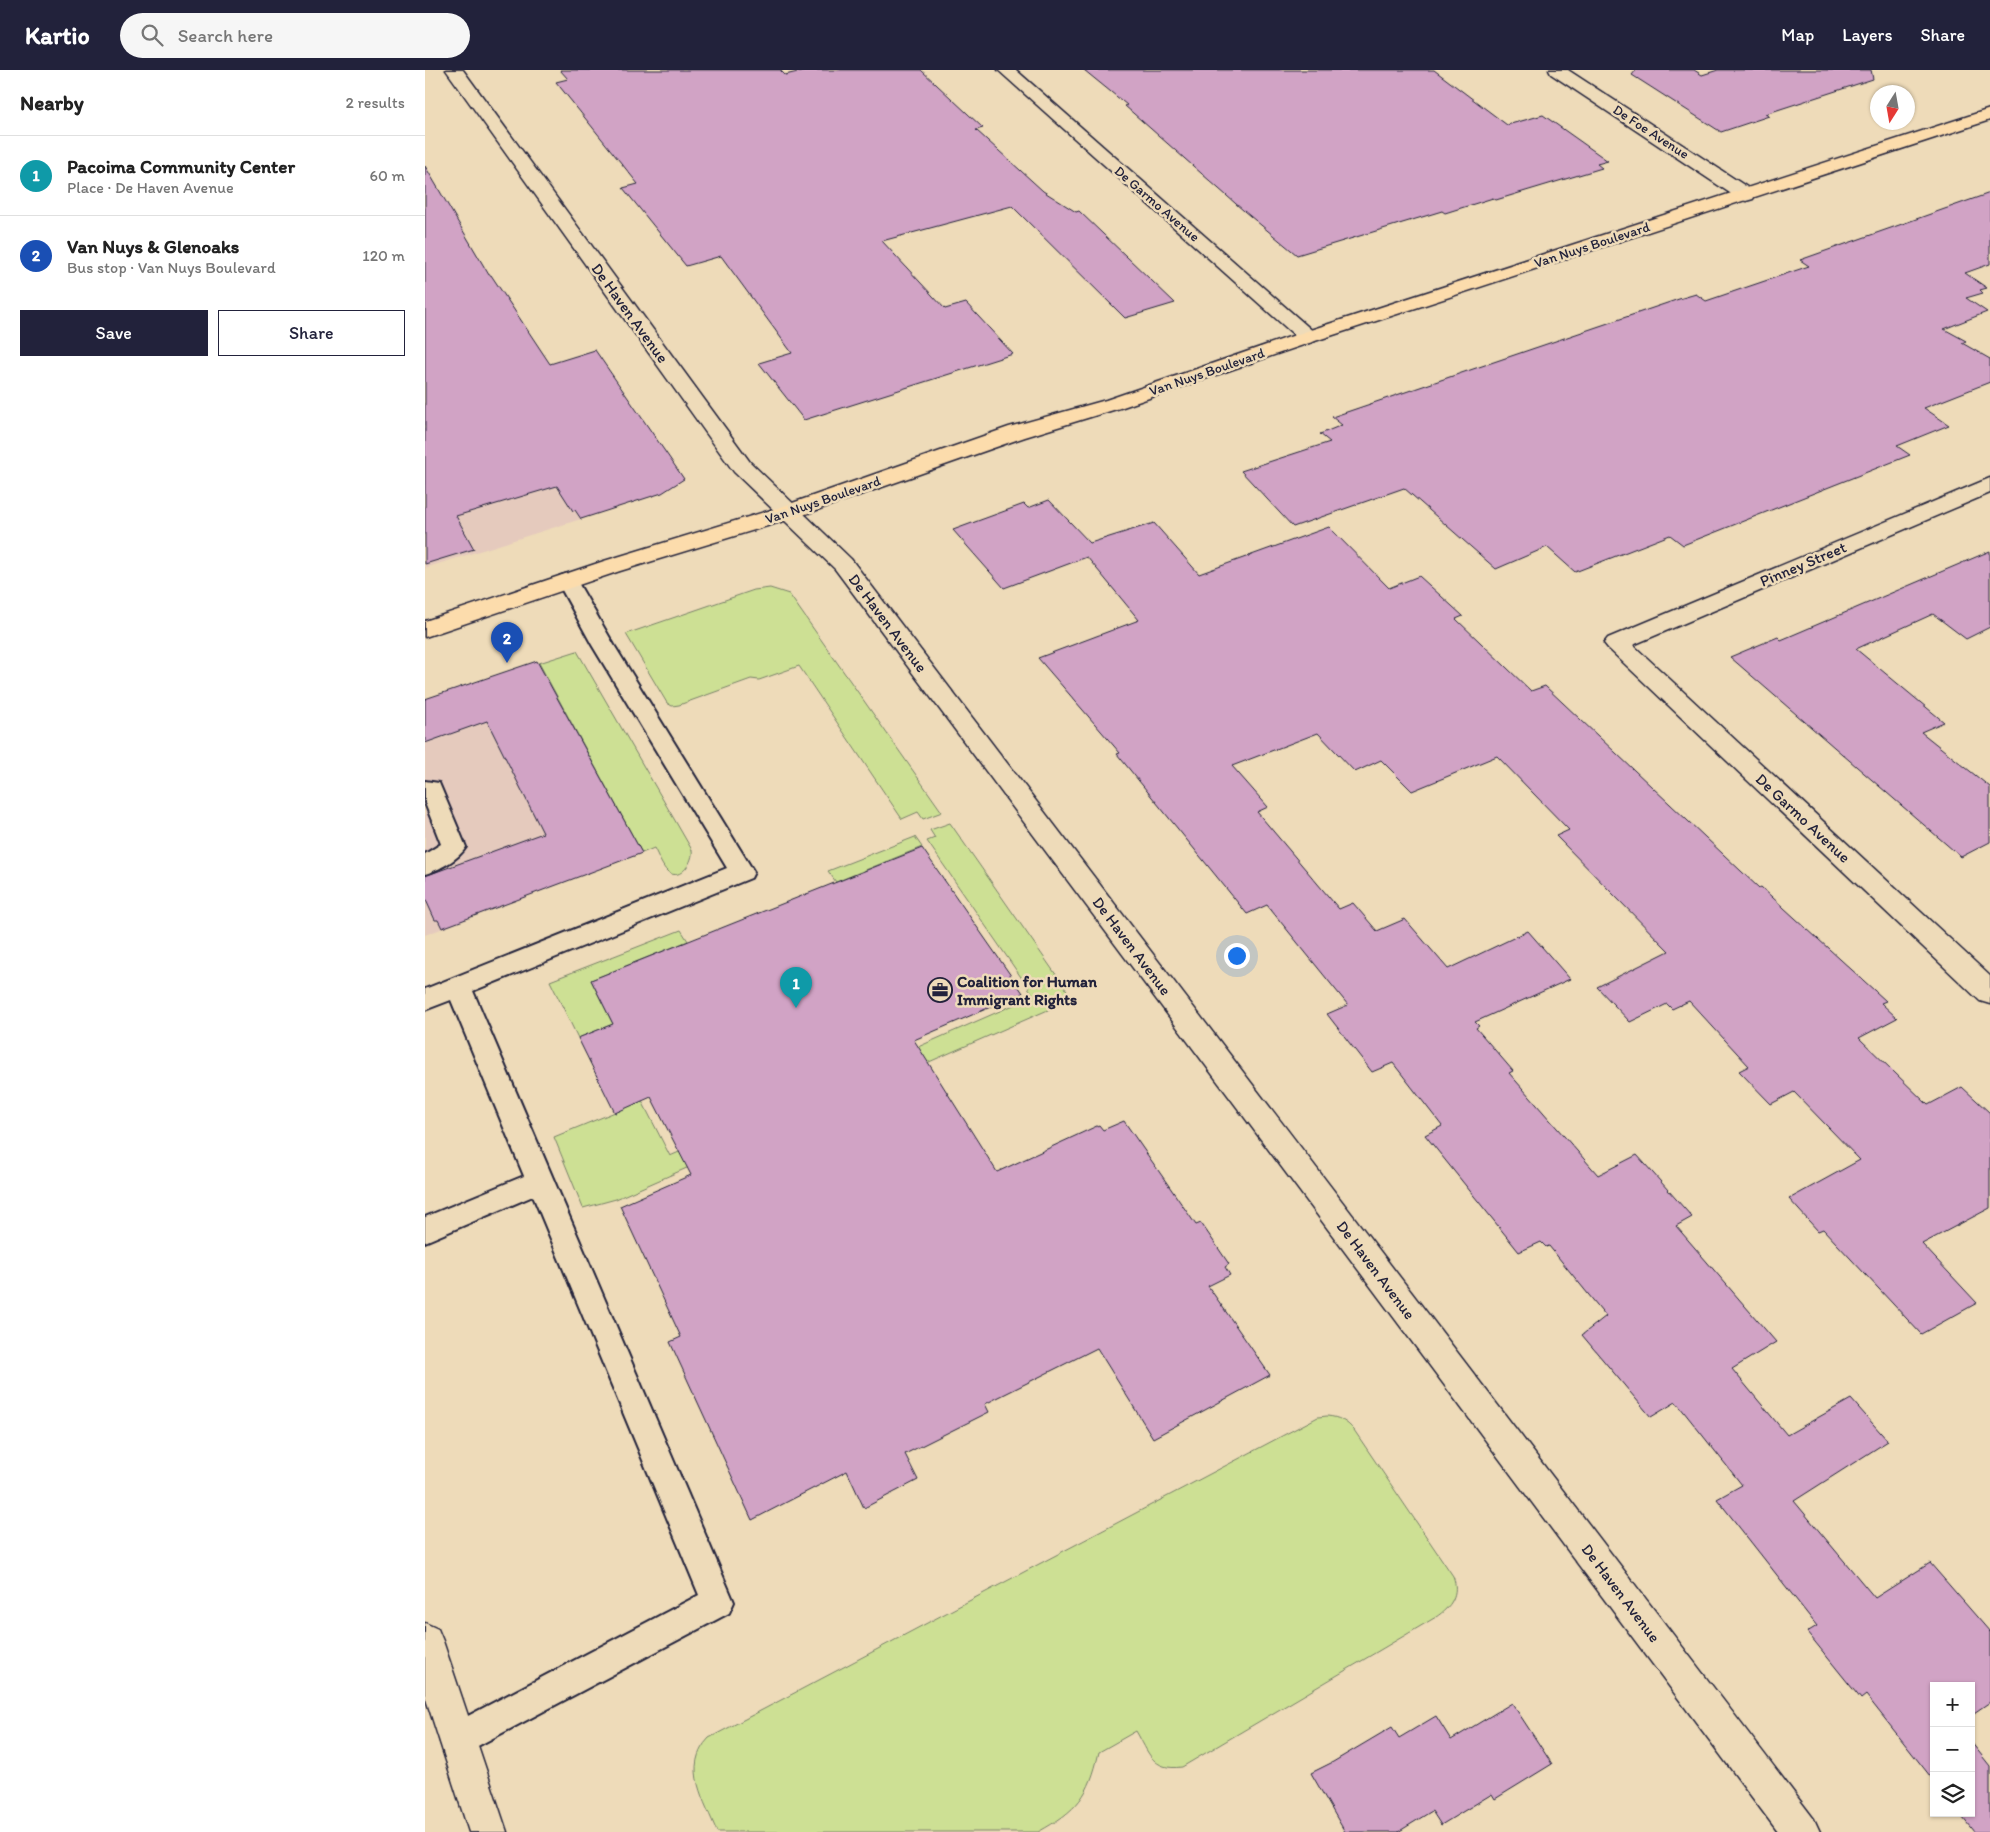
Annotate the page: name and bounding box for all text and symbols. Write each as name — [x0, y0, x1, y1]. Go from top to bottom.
search box — [120, 13, 470, 58]
text: Kartio — [25, 21, 90, 50]
icon: search — [138, 21, 166, 49]
text: Search here — [178, 24, 273, 47]
text: Map — [1781, 24, 1814, 46]
text: Layers — [1842, 24, 1892, 46]
text: Share — [1920, 24, 1965, 46]
north arrow — [1870, 85, 1915, 130]
text: Nearby — [20, 90, 84, 115]
text: 2 results — [345, 93, 405, 112]
street label: De Foe Avenue — [1610, 101, 1692, 163]
text: Pacoima Community Center — [67, 155, 295, 178]
street label: De Garmo Avenue — [1111, 162, 1203, 246]
text: 1 — [32, 166, 40, 185]
text: 60 m — [370, 166, 405, 185]
text: Place · De Haven Avenue — [67, 178, 234, 197]
street label: Van Nuys Boulevard — [1532, 218, 1652, 272]
text: Van Nuys & Glenoaks — [67, 235, 239, 258]
text: 2 — [32, 246, 40, 265]
text: 120 m — [362, 246, 405, 265]
text: Bus stop · Van Nuys Boulevard — [67, 258, 276, 277]
street label: De Haven Avenue — [587, 259, 673, 367]
button: Save — [20, 310, 208, 356]
button: Share — [218, 310, 405, 356]
street label: Van Nuys Boulevard — [1147, 344, 1267, 400]
street label: Van Nuys Boulevard — [763, 472, 883, 528]
street label: Pinney Street — [1757, 537, 1849, 591]
street label: De Haven Avenue — [845, 570, 931, 676]
pin: 2 — [491, 622, 523, 663]
street label: De Garmo Avenue — [1752, 769, 1854, 867]
street label: De Haven Avenue — [1089, 893, 1175, 999]
your location — [1224, 943, 1250, 969]
pin: 1 — [780, 967, 812, 1008]
place label: Coalition for Human Immigrant Rights — [957, 972, 1098, 1010]
office icon: Coalition for Human Immigrant Rights — [927, 977, 953, 1003]
street label: De Haven Avenue — [1333, 1217, 1419, 1323]
street label: De Haven Avenue — [1578, 1540, 1664, 1646]
map controls — [1930, 1682, 1975, 1817]
button: + — [1930, 1682, 1975, 1727]
button: − — [1930, 1727, 1975, 1772]
button: layers — [1930, 1772, 1975, 1817]

